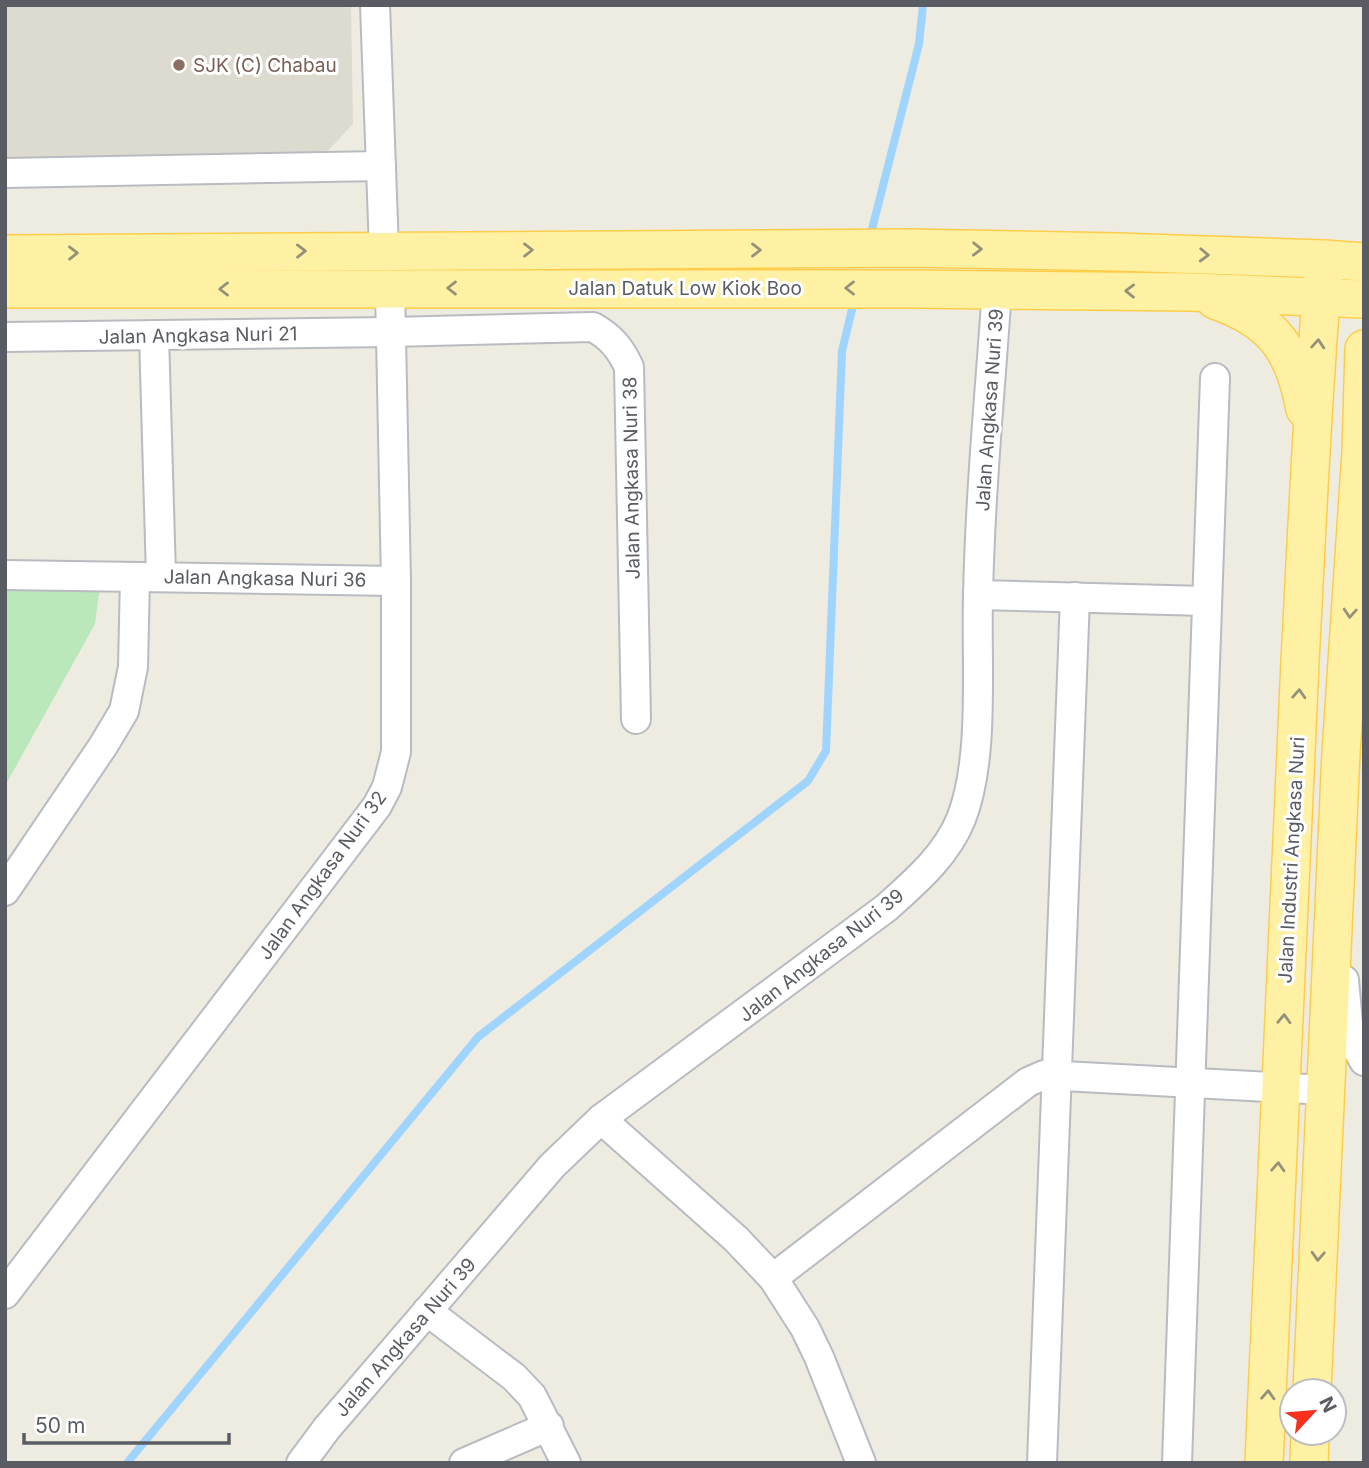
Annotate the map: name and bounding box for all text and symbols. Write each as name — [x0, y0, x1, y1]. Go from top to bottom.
place label: SJK (C) Chabau — [193, 54, 337, 77]
marker: SJK (C) Chabau — [171, 57, 187, 73]
one-way arrow — [972, 241, 983, 257]
one-way arrow — [524, 242, 534, 258]
one-way arrow — [751, 242, 762, 258]
one-way arrow — [296, 243, 307, 258]
one-way arrow — [69, 245, 79, 261]
one-way arrow — [1199, 247, 1210, 262]
street label: Jalan Datuk Low Kiok Boo — [568, 277, 802, 300]
one-way arrow — [446, 280, 456, 296]
one-way arrow — [844, 280, 855, 296]
one-way arrow — [218, 281, 229, 297]
one-way arrow — [1125, 283, 1135, 299]
street label: Jalan Angkasa Nuri 39 — [971, 308, 1008, 512]
street label: Jalan Angkasa Nuri 21 — [98, 322, 298, 349]
one-way arrow — [1310, 338, 1325, 349]
street label: Jalan Angkasa Nuri 38 — [618, 376, 645, 580]
street label: Jalan Angkasa Nuri 36 — [163, 565, 367, 592]
one-way arrow — [1343, 608, 1358, 619]
one-way arrow — [1291, 688, 1306, 699]
street label: Jalan Industri Angkasa Nuri — [1274, 736, 1309, 984]
street label: Jalan Angkasa Nuri 32 — [254, 787, 391, 964]
street label: Jalan Angkasa Nuri 39 — [734, 884, 908, 1027]
one-way arrow — [1277, 1013, 1292, 1024]
one-way arrow — [1271, 1162, 1286, 1173]
one-way arrow — [1311, 1251, 1326, 1262]
street label: Jalan Angkasa Nuri 39 — [330, 1253, 481, 1421]
north arrow — [1278, 1377, 1348, 1447]
one-way arrow — [1260, 1389, 1275, 1400]
text: N — [1314, 1393, 1341, 1416]
scale bar — [24, 1402, 229, 1446]
text: 50 m — [35, 1413, 85, 1438]

